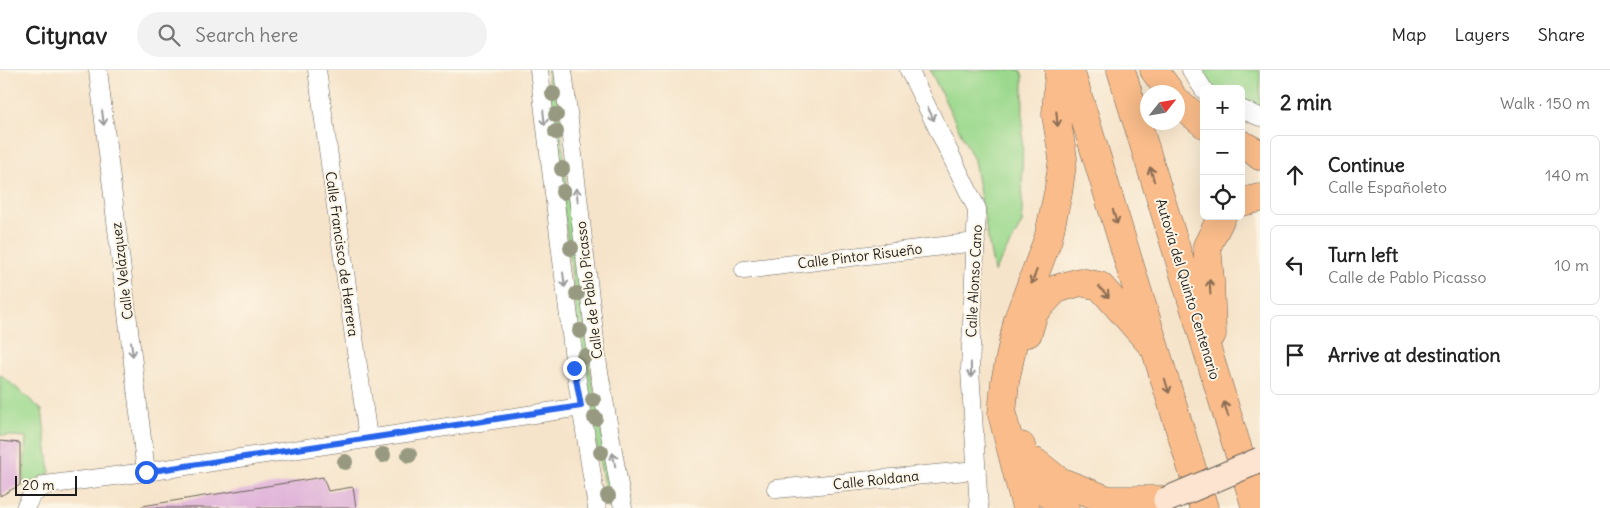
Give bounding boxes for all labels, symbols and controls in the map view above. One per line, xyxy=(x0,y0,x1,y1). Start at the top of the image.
search box xyxy=(137,12,487,57)
text: Citynav xyxy=(25,20,107,50)
icon: search xyxy=(155,21,183,49)
text: Search here xyxy=(195,23,298,47)
text: Map xyxy=(1391,23,1426,46)
text: Layers xyxy=(1454,23,1510,46)
text: Share xyxy=(1538,23,1585,46)
north arrow xyxy=(1140,85,1185,130)
map controls xyxy=(1200,85,1245,220)
button: + xyxy=(1200,85,1245,130)
text: 2 min xyxy=(1280,89,1332,116)
text: Walk · 150 m xyxy=(1500,93,1590,113)
one-way arrow xyxy=(926,106,936,121)
one-way arrow xyxy=(99,110,109,126)
one-way arrow xyxy=(540,110,549,126)
one-way arrow xyxy=(1052,110,1062,126)
button: − xyxy=(1200,130,1245,175)
text: Continue xyxy=(1328,153,1405,177)
icon: ahead xyxy=(1281,161,1309,189)
text: 140 m xyxy=(1545,165,1589,185)
one-way arrow xyxy=(1147,166,1157,182)
street label: Calle Francisco de Herrera xyxy=(321,170,363,338)
button: locate xyxy=(1200,175,1245,220)
text: Calle Españoleto xyxy=(1328,177,1447,197)
one-way arrow xyxy=(572,188,582,204)
street label: Autovía del Quinto Centenario xyxy=(1152,196,1224,382)
one-way arrow xyxy=(1111,209,1121,225)
street label: Calle de Pablo Picasso xyxy=(572,220,606,360)
street label: Calle Velázquez xyxy=(107,221,137,321)
street label: Calle Alonso Cano xyxy=(962,224,986,338)
street label: Calle Pintor Risueño xyxy=(797,239,923,273)
text: Turn left xyxy=(1328,243,1398,267)
icon: left xyxy=(1281,251,1309,279)
text: 10 m xyxy=(1554,255,1589,275)
text: Calle de Pablo Picasso xyxy=(1328,267,1486,287)
one-way arrow xyxy=(1029,268,1038,284)
one-way arrow xyxy=(559,271,569,287)
one-way arrow xyxy=(1206,279,1215,295)
one-way arrow xyxy=(1098,285,1110,298)
one-way arrow xyxy=(127,341,137,357)
icon: arrive xyxy=(1281,341,1309,369)
text: Arrive at destination xyxy=(1328,343,1501,367)
route end xyxy=(563,357,586,380)
one-way arrow xyxy=(966,362,976,378)
one-way arrow xyxy=(1162,378,1172,394)
one-way arrow xyxy=(1220,401,1230,417)
one-way arrow xyxy=(609,452,618,468)
route start xyxy=(135,461,158,484)
street label: Calle Roldana xyxy=(832,467,920,493)
scale bar xyxy=(15,473,78,496)
text: 20 m xyxy=(22,476,55,494)

